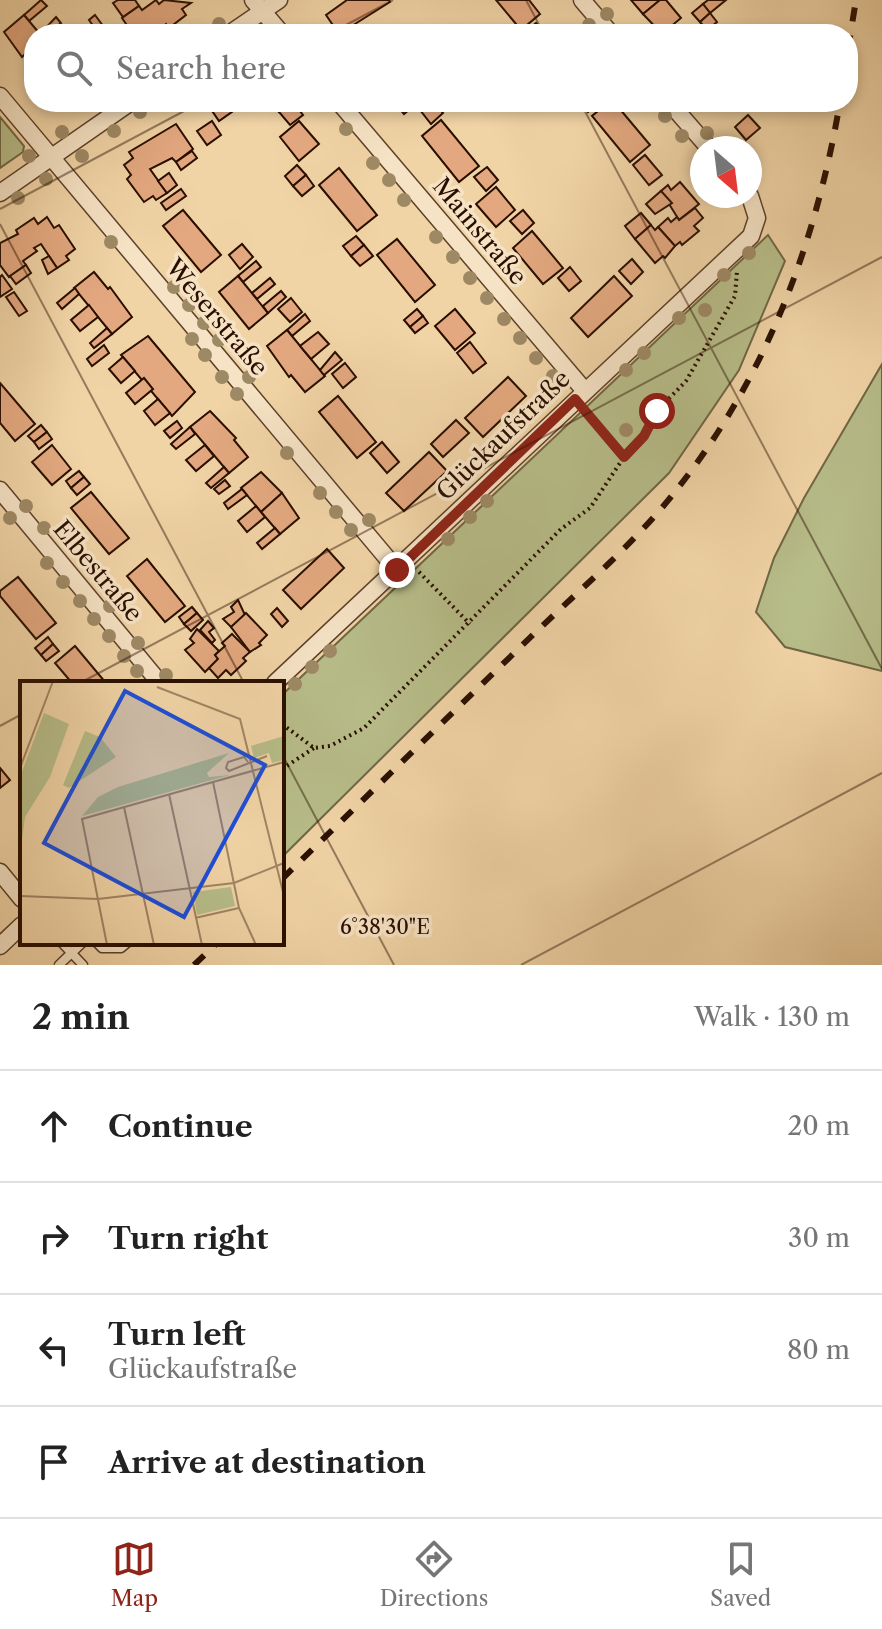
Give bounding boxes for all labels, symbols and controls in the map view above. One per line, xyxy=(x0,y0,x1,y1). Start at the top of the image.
search box xyxy=(24,24,858,112)
icon: search xyxy=(52,46,96,90)
text: Search here xyxy=(116,50,286,87)
north arrow xyxy=(690,136,762,208)
street label: Mainstraße xyxy=(427,172,533,290)
street label: Weserstraße xyxy=(159,252,274,381)
street label: Glückaufstraße xyxy=(430,364,576,506)
route start xyxy=(639,393,675,429)
street label: Elbestraße xyxy=(47,515,149,627)
route end xyxy=(379,552,415,588)
inset map xyxy=(20,681,284,945)
text: 6°38'30"E xyxy=(340,915,430,939)
text: 2 min xyxy=(32,996,130,1038)
text: Walk · 130 m xyxy=(694,1001,850,1033)
icon: ahead xyxy=(32,1104,76,1148)
text: Continue xyxy=(108,1108,253,1145)
text: 20 m xyxy=(787,1110,850,1142)
icon: right xyxy=(32,1216,76,1260)
text: Turn right xyxy=(108,1220,268,1257)
text: 30 m xyxy=(788,1222,850,1254)
text: Turn left xyxy=(108,1316,245,1353)
icon: left xyxy=(32,1328,76,1372)
text: 80 m xyxy=(787,1334,850,1366)
text: Glückaufstraße xyxy=(108,1353,297,1385)
icon: arrive xyxy=(32,1440,76,1484)
text: Arrive at destination xyxy=(108,1444,426,1481)
tab: Map xyxy=(111,1537,158,1612)
tab: Directions xyxy=(380,1537,488,1612)
tab: Saved xyxy=(710,1537,771,1612)

